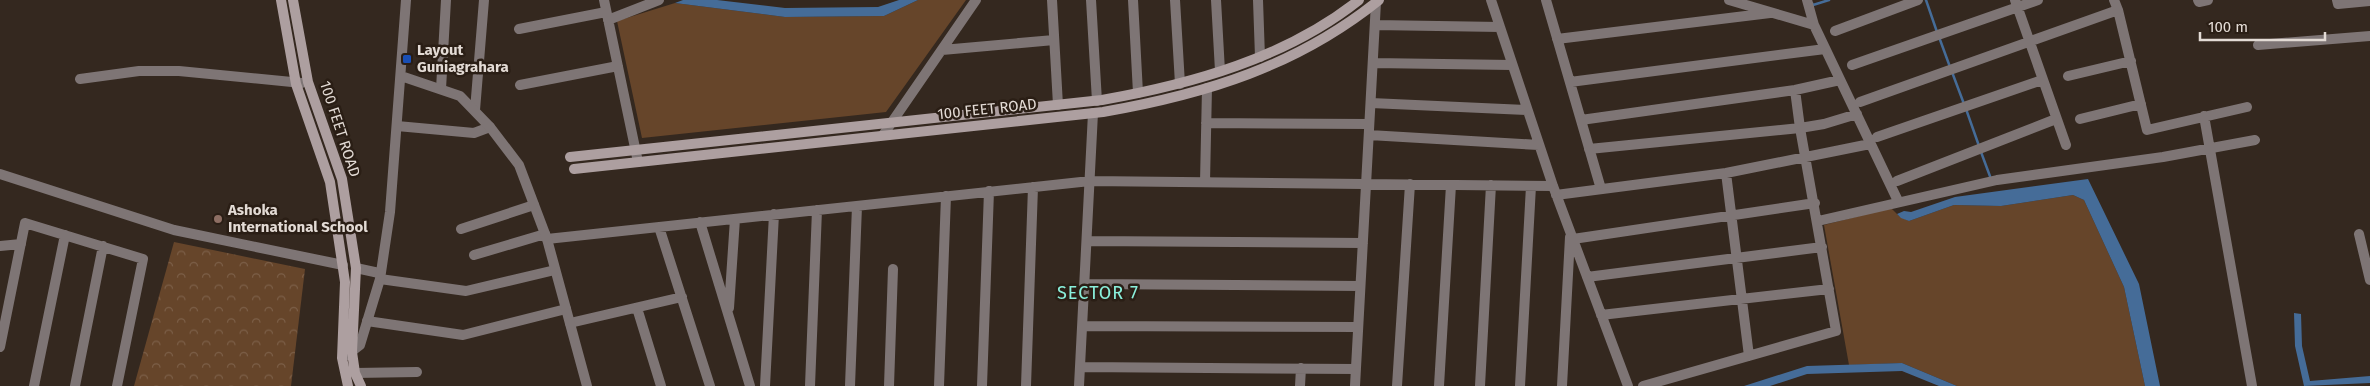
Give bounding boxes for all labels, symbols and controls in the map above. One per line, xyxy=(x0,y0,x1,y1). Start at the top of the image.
scale bar xyxy=(2200,10,2325,42)
text: 100 m xyxy=(2208,18,2248,36)
place label: Layout Guniagrahara xyxy=(417,41,509,76)
marker: Layout Guniagrahara xyxy=(401,53,413,65)
street label: 100 FEET ROAD xyxy=(316,79,364,179)
street label: 100 FEET ROAD xyxy=(936,95,1038,123)
place label: Ashoka International School xyxy=(227,201,368,236)
marker: Ashoka International School xyxy=(212,213,224,225)
district label: SECTOR 7 xyxy=(1057,282,1139,304)

